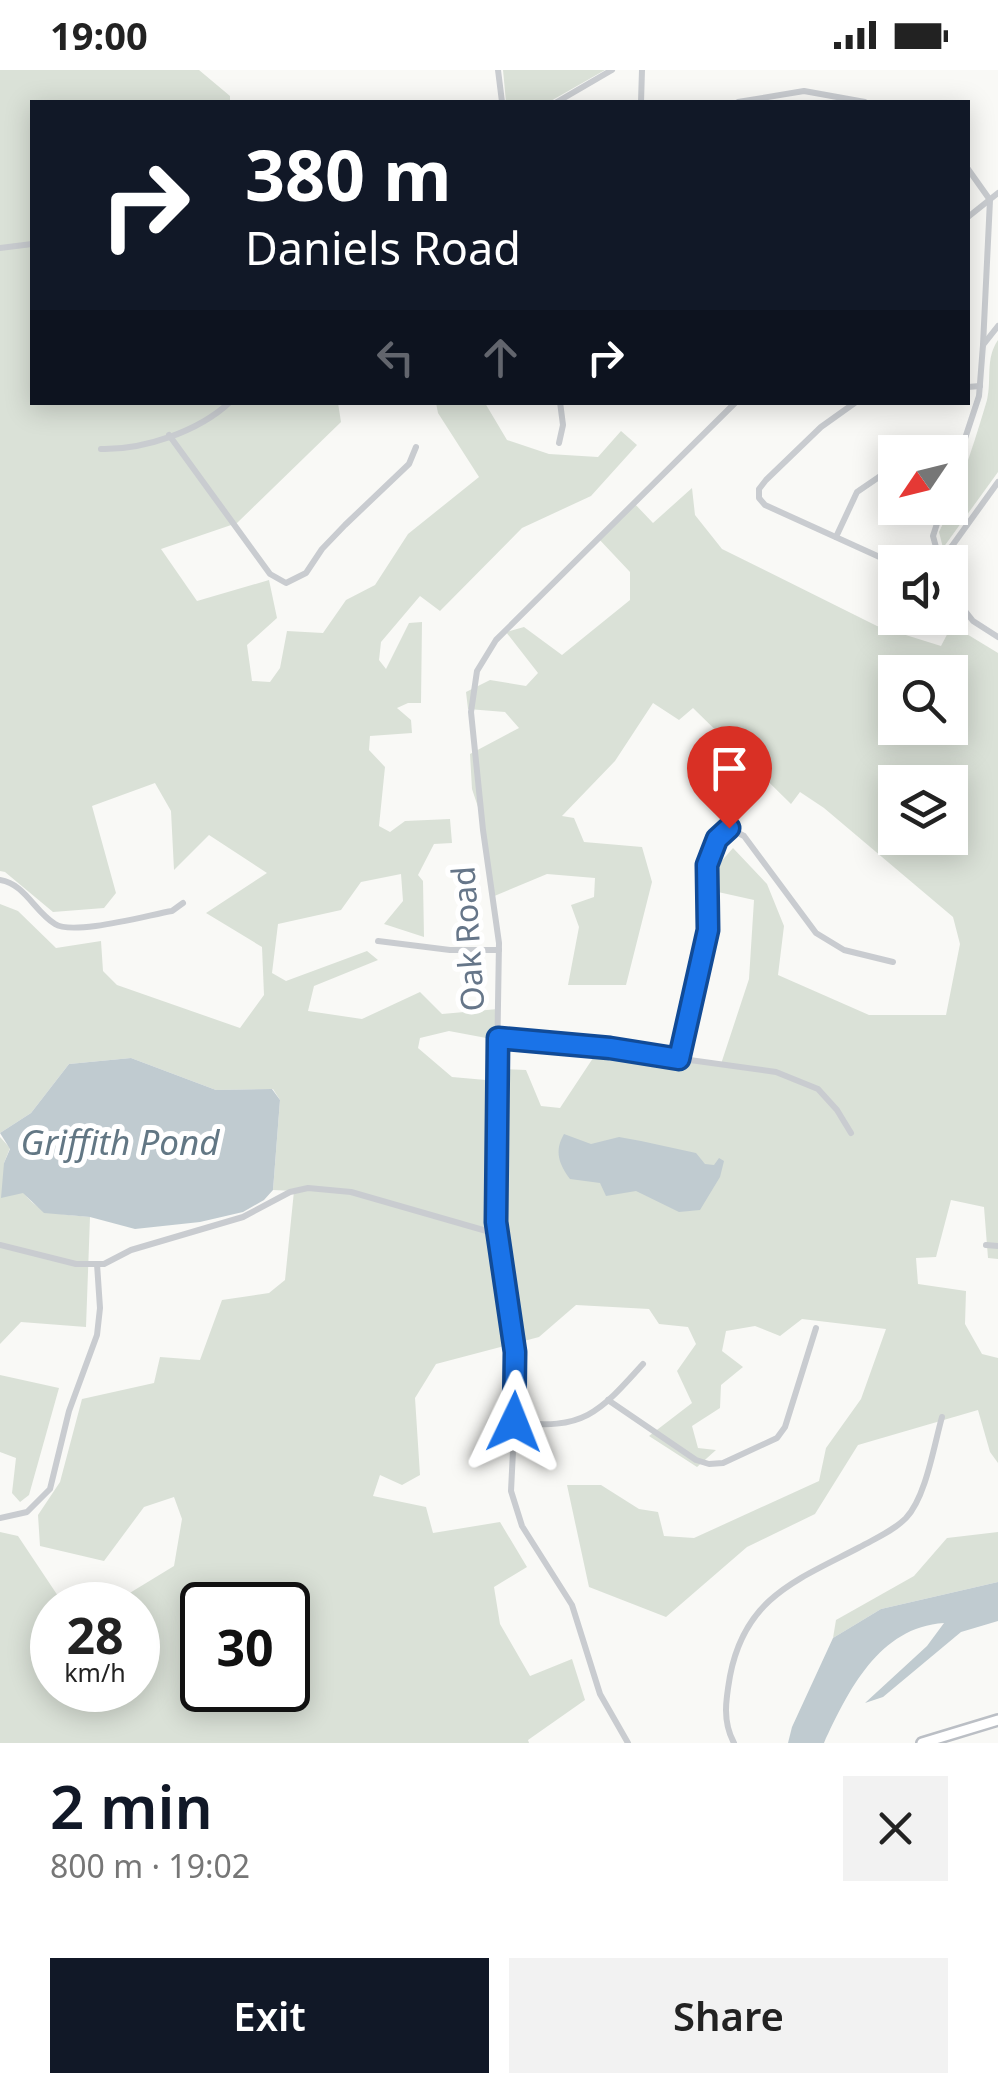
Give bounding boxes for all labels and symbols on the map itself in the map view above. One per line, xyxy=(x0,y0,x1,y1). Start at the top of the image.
north arrow xyxy=(878,435,968,525)
pin xyxy=(687,726,772,829)
street label: Oak Road xyxy=(440,865,494,1013)
water label: Griffith Pond xyxy=(20,1118,220,1165)
position arrow xyxy=(462,1370,566,1474)
speed limit sign: 30 xyxy=(180,1582,310,1712)

